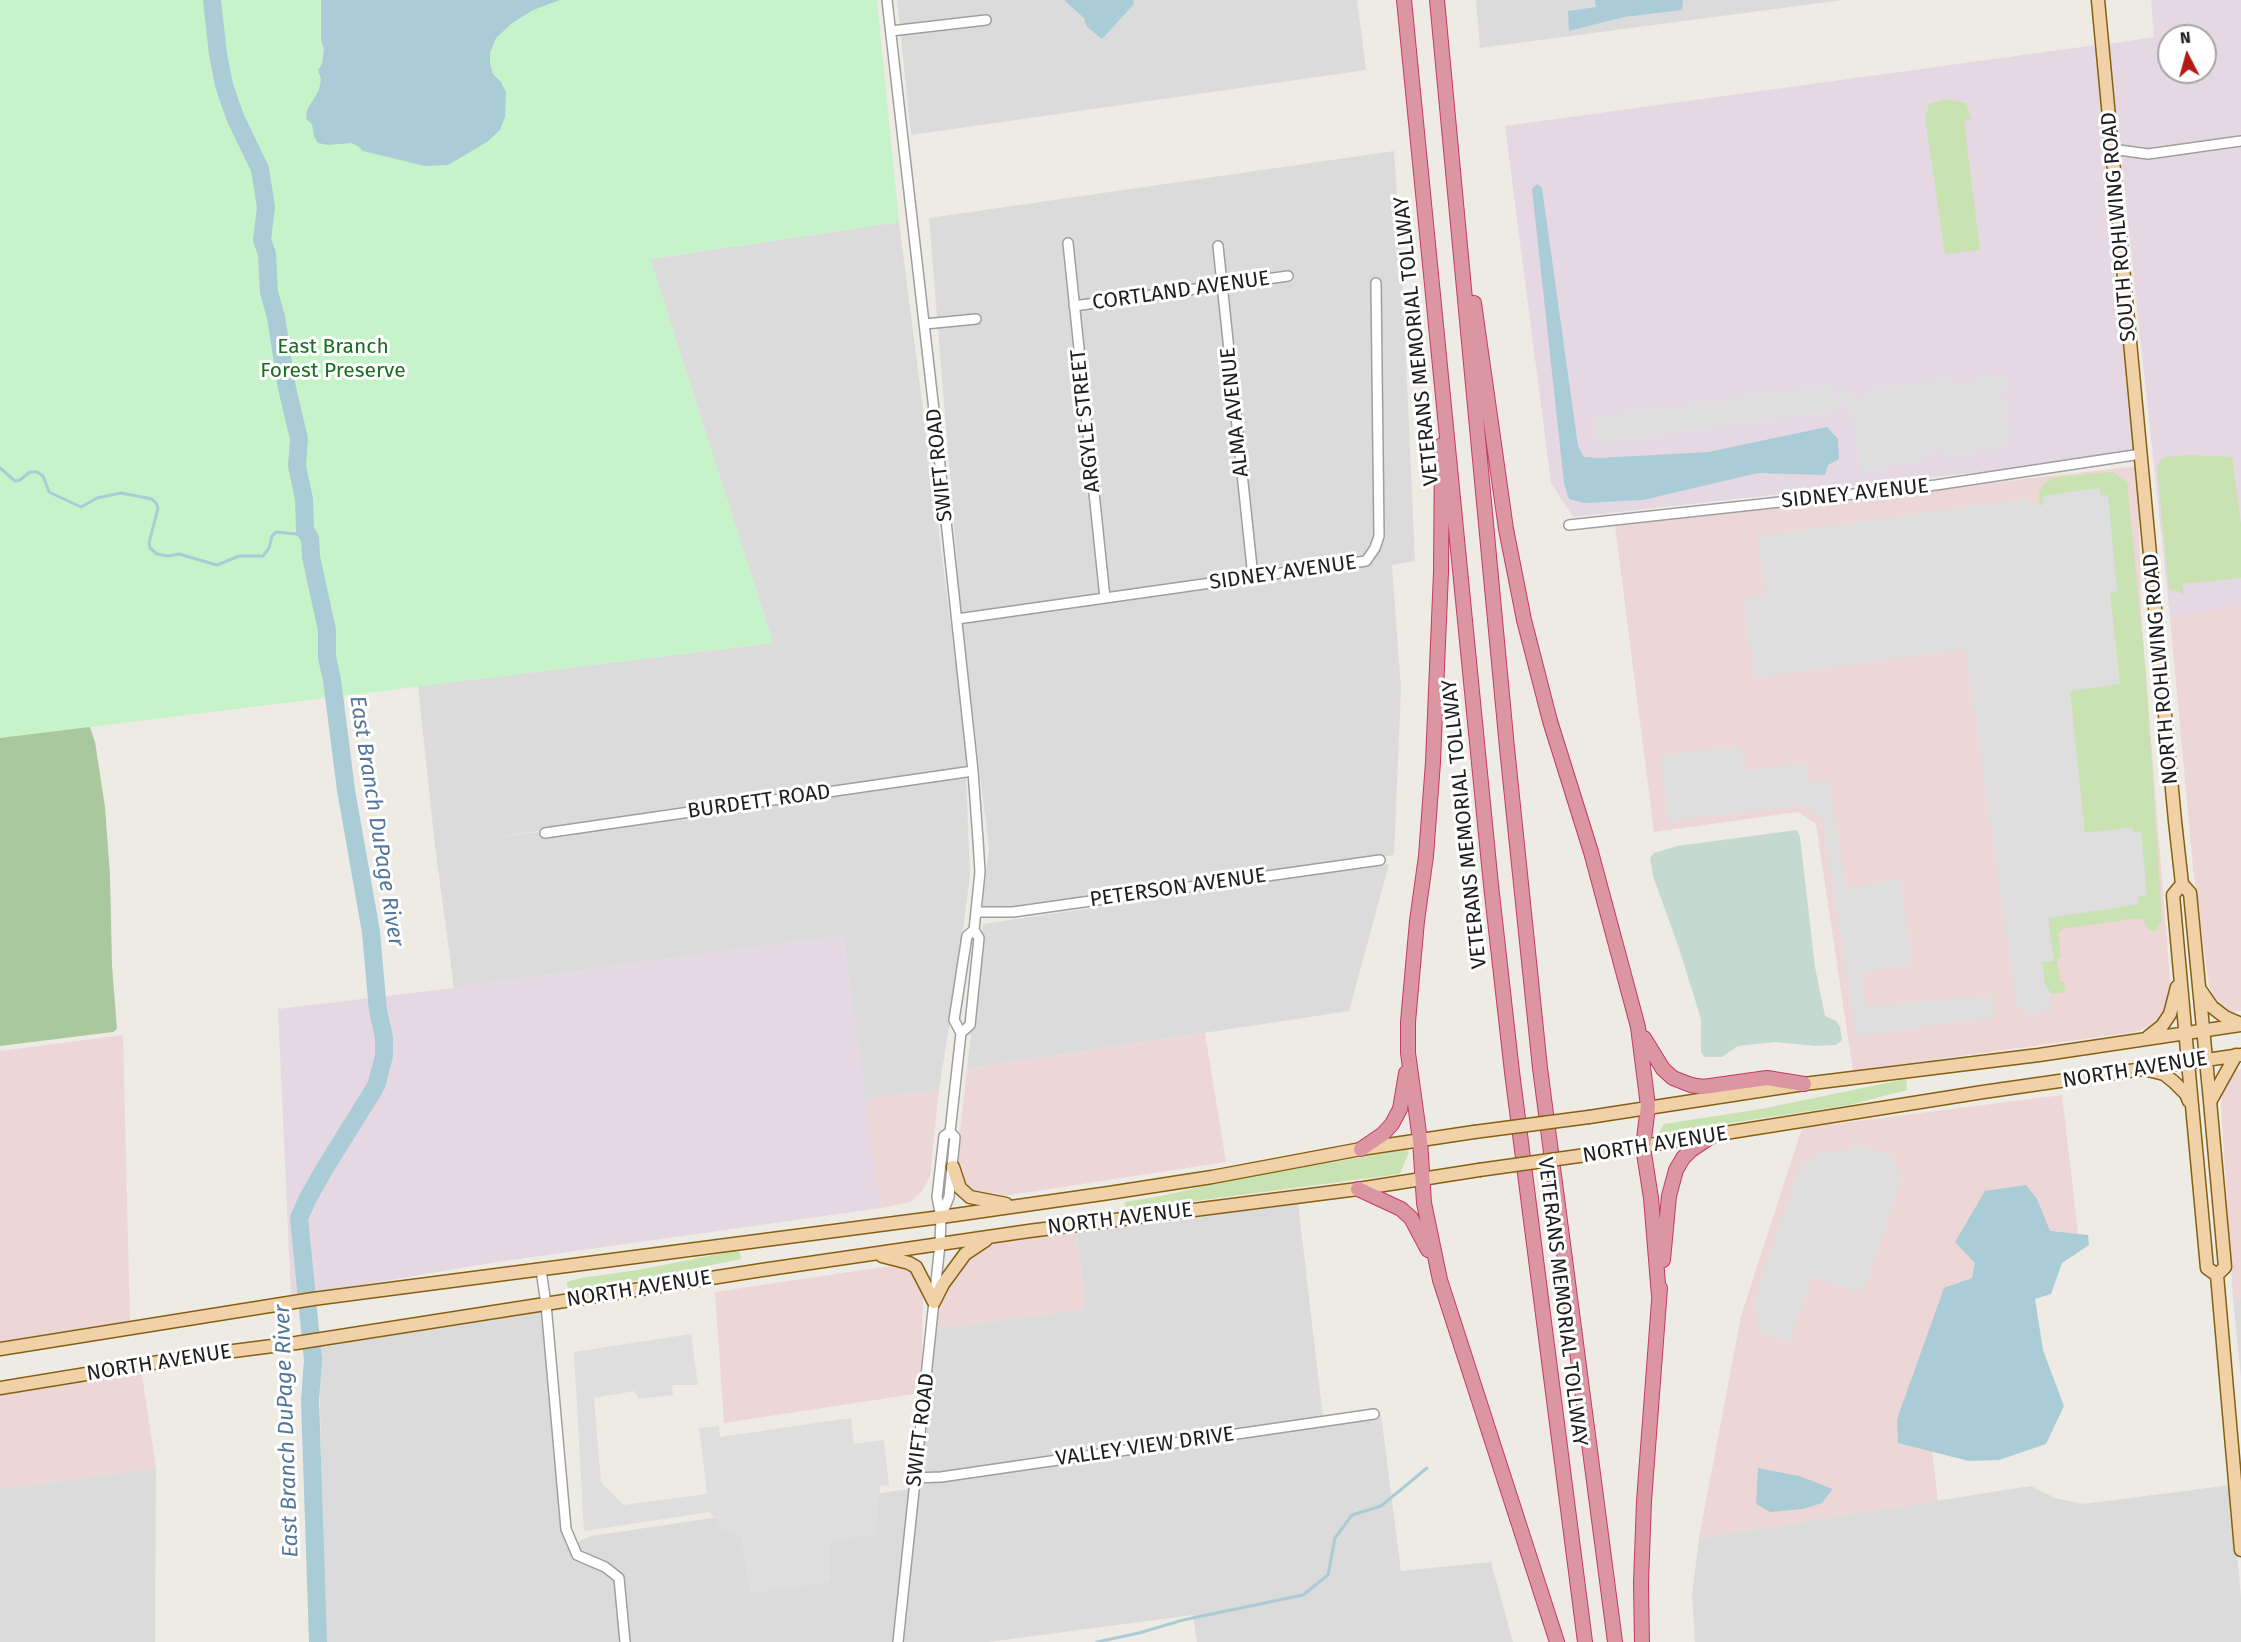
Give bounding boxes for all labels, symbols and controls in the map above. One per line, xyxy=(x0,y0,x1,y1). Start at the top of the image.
north arrow xyxy=(2157,24,2217,84)
text: N xyxy=(2179,28,2192,48)
street label: SOUTH ROHLWING ROAD xyxy=(2096,111,2142,343)
street label: VETERANS MEMORIAL TOLLWAY xyxy=(1389,195,1445,487)
street label: CORTLAND AVENUE xyxy=(1091,266,1271,316)
park label: East Branch Forest Preserve xyxy=(260,334,406,384)
street label: ALMA AVENUE xyxy=(1216,346,1254,478)
street label: ARGYLE STREET xyxy=(1066,348,1106,494)
street label: SWIFT ROAD xyxy=(922,407,958,523)
street label: SIDNEY AVENUE xyxy=(1780,474,1930,514)
street label: SIDNEY AVENUE xyxy=(1208,550,1358,596)
street label: NORTH ROHLWING ROAD xyxy=(2138,552,2184,786)
street label: VETERANS MEMORIAL TOLLWAY xyxy=(1437,678,1493,970)
water label: East Branch DuPage River xyxy=(343,694,409,948)
street label: BURDETT ROAD xyxy=(686,780,832,824)
street label: PETERSON AVENUE xyxy=(1088,863,1268,913)
street label: NORTH AVENUE xyxy=(2061,1046,2209,1094)
street label: NORTH AVENUE xyxy=(1581,1121,1729,1169)
street label: VETERANS MEMORIAL TOLLWAY xyxy=(1532,1156,1592,1448)
street label: NORTH AVENUE xyxy=(1046,1198,1194,1240)
street label: NORTH AVENUE xyxy=(565,1265,713,1313)
water label: East Branch DuPage River xyxy=(269,1304,305,1558)
street label: NORTH AVENUE xyxy=(85,1339,233,1387)
street label: SWIFT ROAD xyxy=(902,1372,940,1488)
street label: VALLEY VIEW DRIVE xyxy=(1054,1422,1236,1472)

